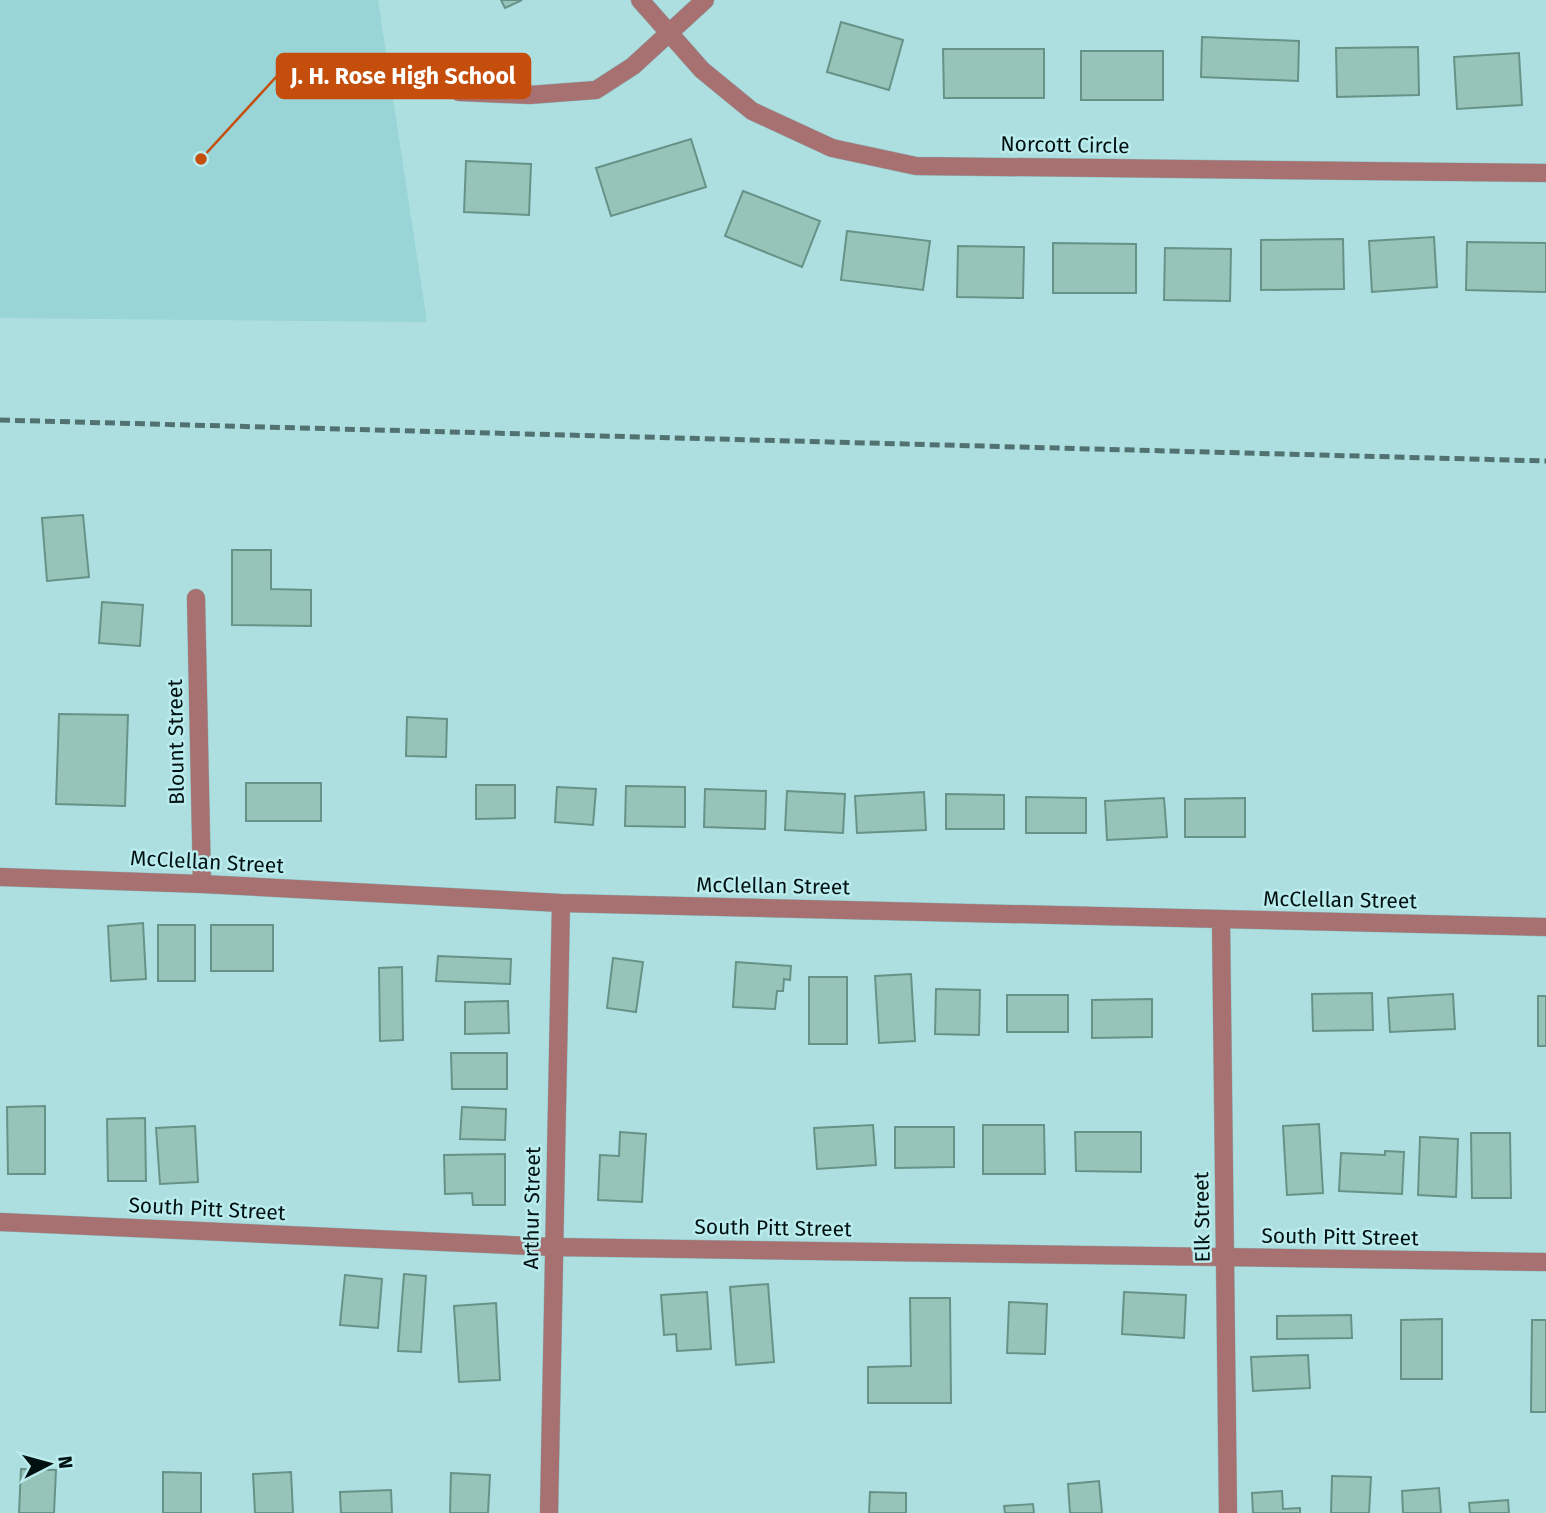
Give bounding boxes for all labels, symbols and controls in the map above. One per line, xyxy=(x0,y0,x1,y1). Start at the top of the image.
callout: J. H. Rose High School xyxy=(277,54,530,98)
text: J. H. Rose High School xyxy=(289,62,516,90)
street label: Norcott Circle xyxy=(1000,131,1130,159)
street label: Blount Street xyxy=(162,679,190,805)
street label: McClellan Street xyxy=(129,845,285,879)
street label: McClellan Street xyxy=(696,872,851,900)
street label: McClellan Street xyxy=(1263,886,1418,914)
street label: Arthur Street xyxy=(518,1146,546,1270)
street label: Elk Street xyxy=(1188,1171,1216,1262)
street label: South Pitt Street xyxy=(128,1192,287,1226)
street label: South Pitt Street xyxy=(694,1214,852,1242)
street label: South Pitt Street xyxy=(1261,1223,1419,1251)
north arrow xyxy=(14,1429,84,1499)
text: N xyxy=(53,1455,78,1470)

